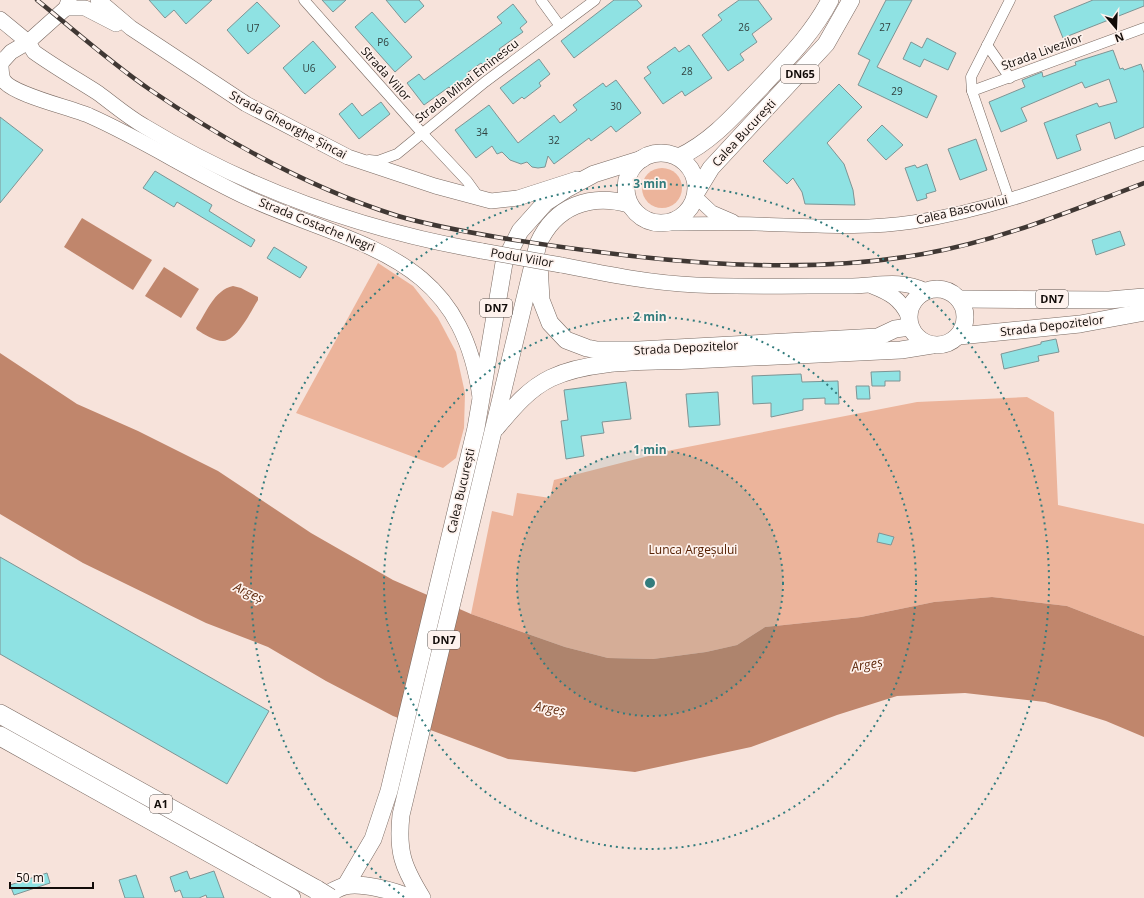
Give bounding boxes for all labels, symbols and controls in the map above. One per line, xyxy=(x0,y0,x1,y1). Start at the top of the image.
north arrow xyxy=(1096,8,1136,48)
house number: 26 xyxy=(738,20,750,34)
house number: 27 xyxy=(879,20,891,34)
house number: U7 xyxy=(246,21,260,35)
street label: Strada Livezilor xyxy=(999,29,1085,74)
text: N xyxy=(1113,29,1126,46)
house number: P6 xyxy=(377,35,389,49)
street label: Strada Mihai Eminescu xyxy=(411,35,522,126)
street label: Strada Viilor xyxy=(357,43,415,105)
house number: U6 xyxy=(302,61,316,75)
house number: 28 xyxy=(681,64,693,78)
road number: DN65 xyxy=(781,65,819,83)
house number: 29 xyxy=(891,84,903,98)
street label: Strada Gheorghe Șincai xyxy=(227,86,350,163)
street label: Calea București xyxy=(708,95,779,170)
house number: 30 xyxy=(610,99,622,113)
house number: 34 xyxy=(476,125,488,139)
house number: 32 xyxy=(548,133,560,147)
text: 3 min xyxy=(633,175,667,192)
street label: Calea Bascovului xyxy=(914,191,1009,228)
street label: Strada Costache Negri xyxy=(256,193,378,256)
street label: Podul Viilor xyxy=(489,244,555,271)
road number: DN7 xyxy=(1036,290,1068,308)
road number: DN7 xyxy=(480,299,512,317)
text: 2 min xyxy=(633,308,667,325)
street label: Strada Depozitelor xyxy=(999,311,1105,340)
street label: Strada Depozitelor xyxy=(633,336,739,359)
text: 1 min xyxy=(633,441,667,458)
street label: Calea București xyxy=(442,447,479,535)
park label: Lunca Argeșului xyxy=(649,541,737,558)
centre of rings xyxy=(643,576,657,590)
water label: Argeș xyxy=(230,577,267,607)
road number: DN7 xyxy=(428,631,460,649)
water label: Argeș xyxy=(849,653,884,675)
water label: Argeș xyxy=(532,696,567,720)
road number: A1 xyxy=(150,795,172,813)
scale bar xyxy=(10,864,93,890)
text: 50 m xyxy=(16,869,44,886)

